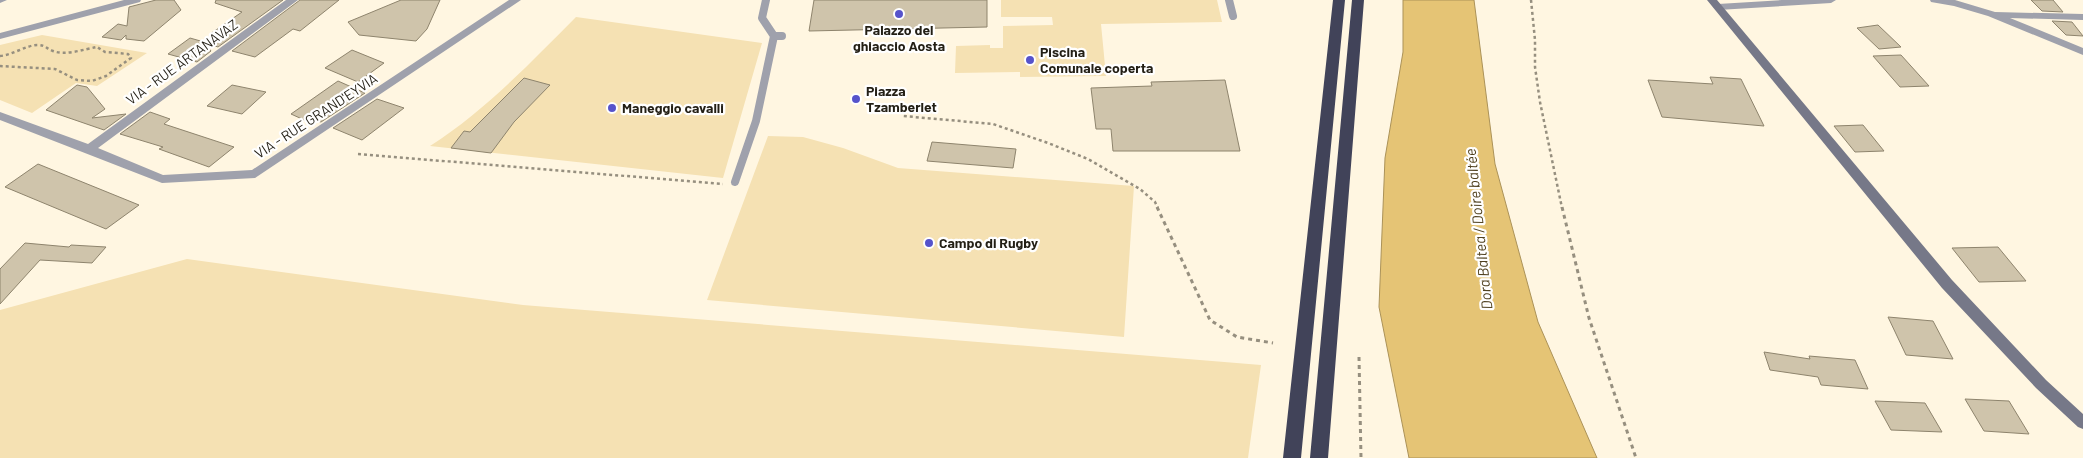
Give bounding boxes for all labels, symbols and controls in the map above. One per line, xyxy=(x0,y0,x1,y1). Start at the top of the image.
marker: Palazzo del ghiaccio Aosta xyxy=(893,8,905,20)
street label: VIA - RUE ARTANAVAZ xyxy=(123,15,241,108)
place label: Palazzo del ghiaccio Aosta xyxy=(853,21,945,54)
place label: Piscina Comunale coperta xyxy=(1040,43,1153,76)
marker: Piscina Comunale coperta xyxy=(1024,54,1036,66)
street label: VIA - RUE GRAND'EYVIA xyxy=(251,69,381,162)
place label: Piazza Tzamberlet xyxy=(866,82,937,115)
marker: Piazza Tzamberlet xyxy=(850,93,862,105)
place label: Maneggio cavalli xyxy=(622,99,724,116)
marker: Maneggio cavalli xyxy=(606,102,618,114)
water label: Dora Baltea / Doire baltée xyxy=(1461,147,1495,310)
place label: Campo di Rugby xyxy=(939,234,1038,251)
marker: Campo di Rugby xyxy=(923,237,935,249)

